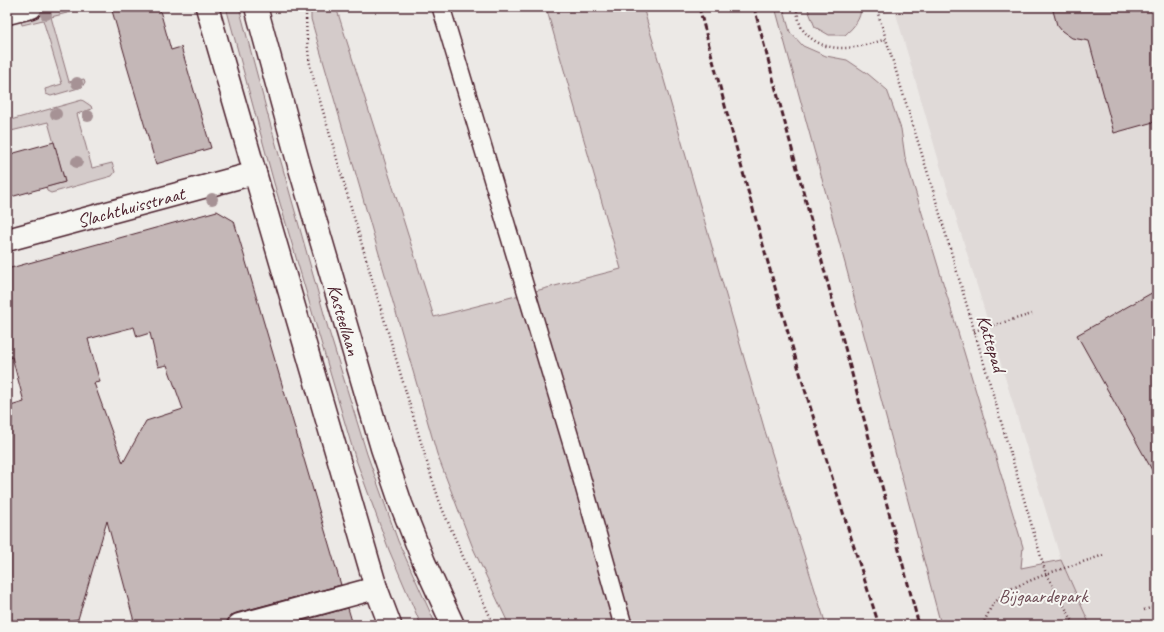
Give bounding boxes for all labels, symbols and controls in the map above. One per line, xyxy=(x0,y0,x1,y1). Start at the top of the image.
street label: Slachthuisstraat xyxy=(74,181,189,234)
street label: Kasteellaan xyxy=(322,282,365,359)
street label: Kattepad xyxy=(971,312,1012,378)
park label: Bijgaardepark xyxy=(999,584,1089,608)

